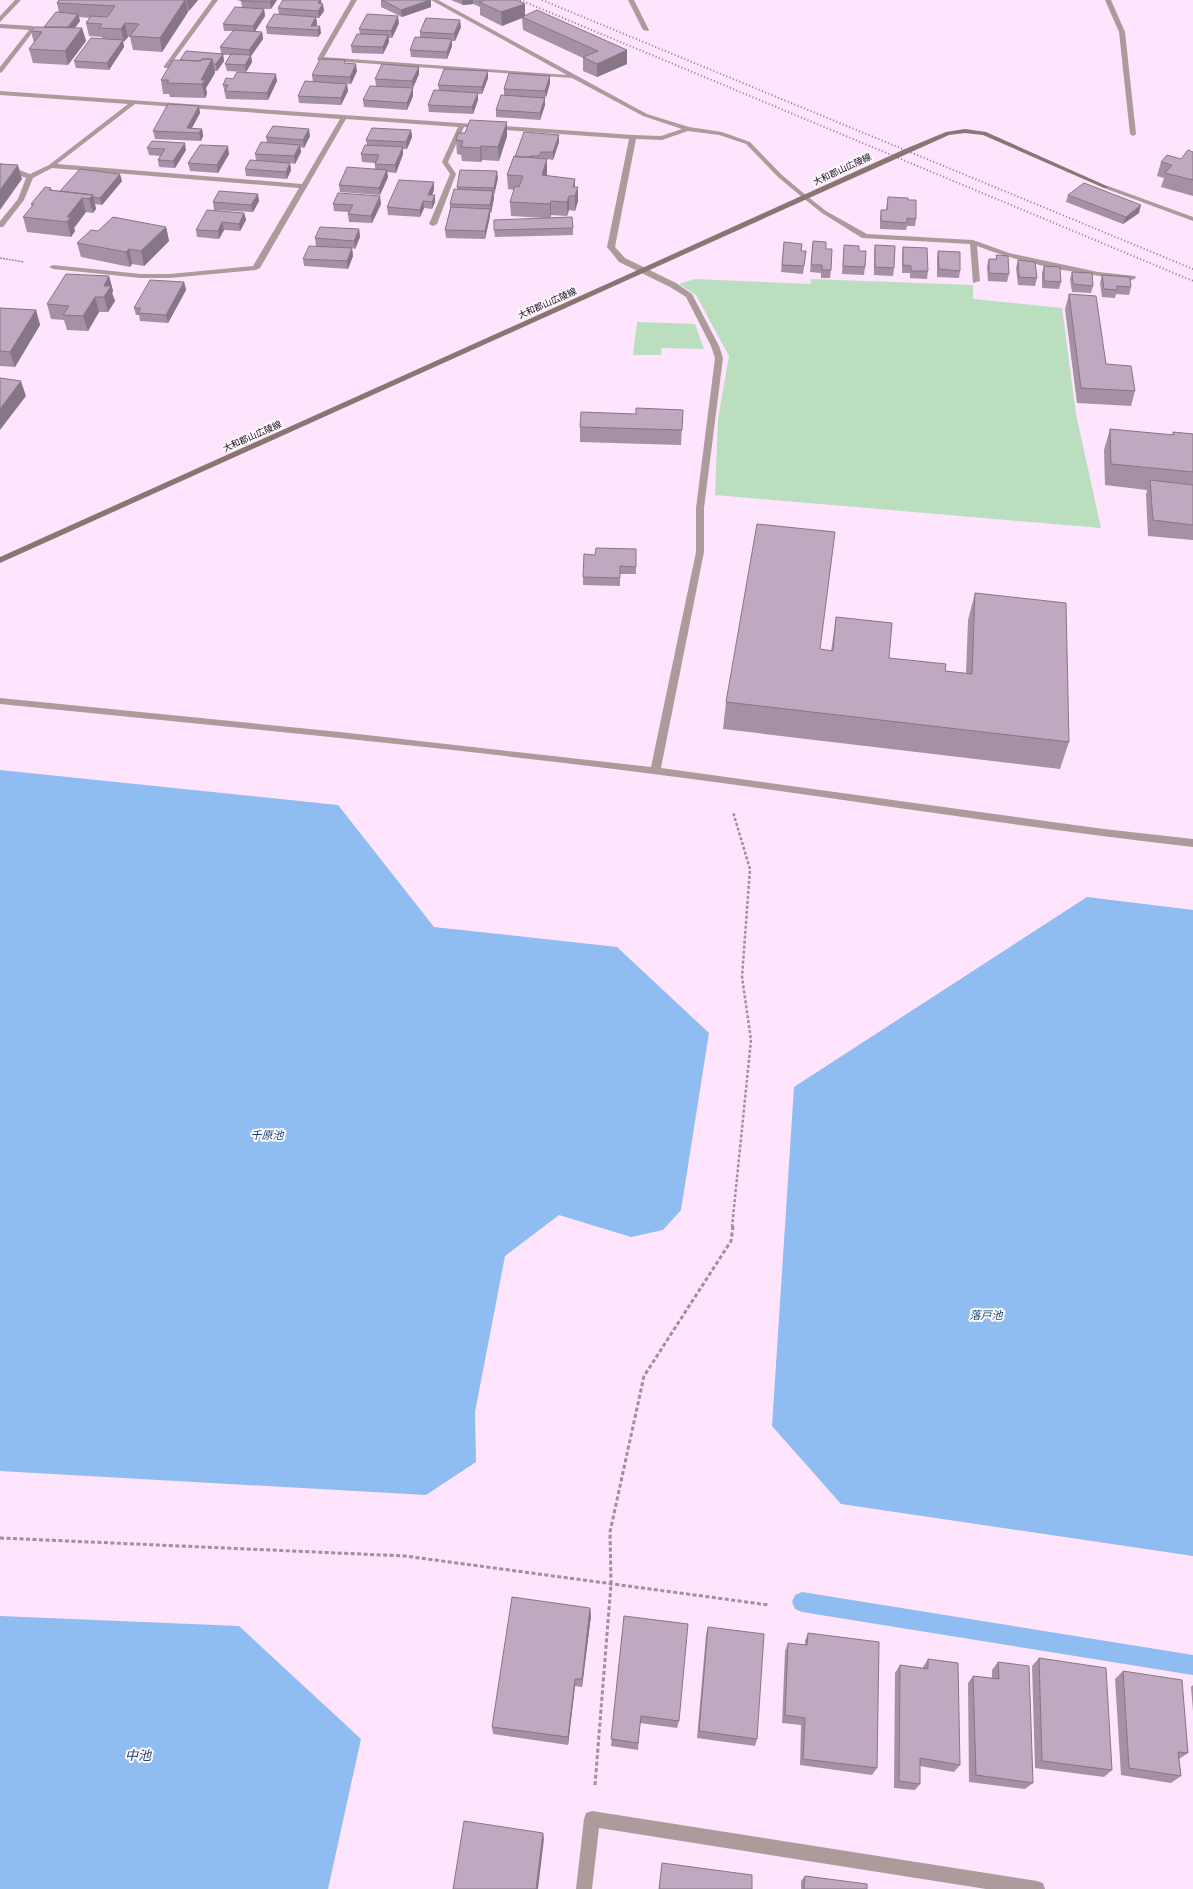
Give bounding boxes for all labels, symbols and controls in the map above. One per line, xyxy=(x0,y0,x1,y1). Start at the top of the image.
street label: 大和郡山広陵線 xyxy=(811,150,874,187)
street label: 大和郡山広陵線 xyxy=(516,285,579,321)
street label: 大和郡山広陵線 xyxy=(221,418,284,454)
water label: 千原池 xyxy=(251,1128,284,1142)
water label: 落戸池 xyxy=(970,1308,1003,1322)
water label: 中池 xyxy=(125,1747,153,1764)

